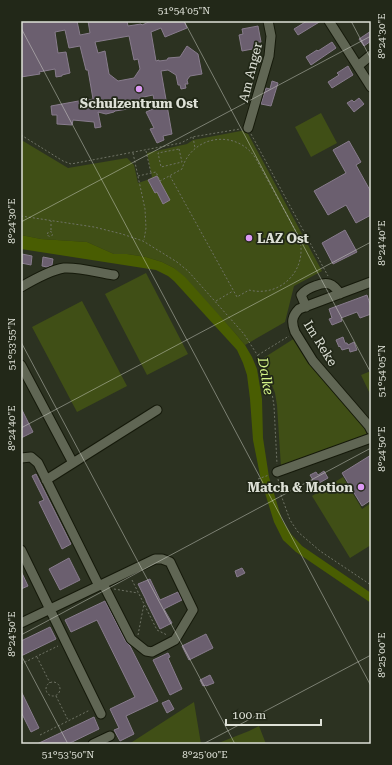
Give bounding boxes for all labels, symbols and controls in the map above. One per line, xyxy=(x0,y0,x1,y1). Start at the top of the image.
text: 51°54'05"N xyxy=(158,5,210,16)
text: 8°24'30"E xyxy=(376,13,387,59)
street label: Am Anger xyxy=(236,40,265,104)
marker: Schulzentrum Ost xyxy=(134,84,144,94)
place label: Schulzentrum Ost xyxy=(80,96,199,111)
text: 8°24'30"E xyxy=(6,198,17,244)
text: 8°24'40"E xyxy=(376,220,387,266)
place label: LAZ Ost xyxy=(257,231,310,246)
marker: LAZ Ost xyxy=(244,233,254,243)
text: 51°53'55"N xyxy=(6,318,17,370)
street label: Im Reke xyxy=(301,318,340,369)
text: 51°54'05"N xyxy=(376,345,387,397)
water label: Dalke xyxy=(255,355,277,396)
text: 8°24'40"E xyxy=(6,405,17,451)
text: 8°24'50"E xyxy=(376,426,387,472)
place label: Match & Motion xyxy=(247,480,353,495)
marker: Match & Motion xyxy=(356,482,366,492)
text: 8°24'50"E xyxy=(6,611,17,657)
text: 8°25'00"E xyxy=(376,632,387,678)
scale bar xyxy=(226,701,321,727)
text: 100 m xyxy=(232,708,266,722)
text: 51°53'50"N xyxy=(42,749,94,760)
text: 8°25'00"E xyxy=(182,749,228,760)

